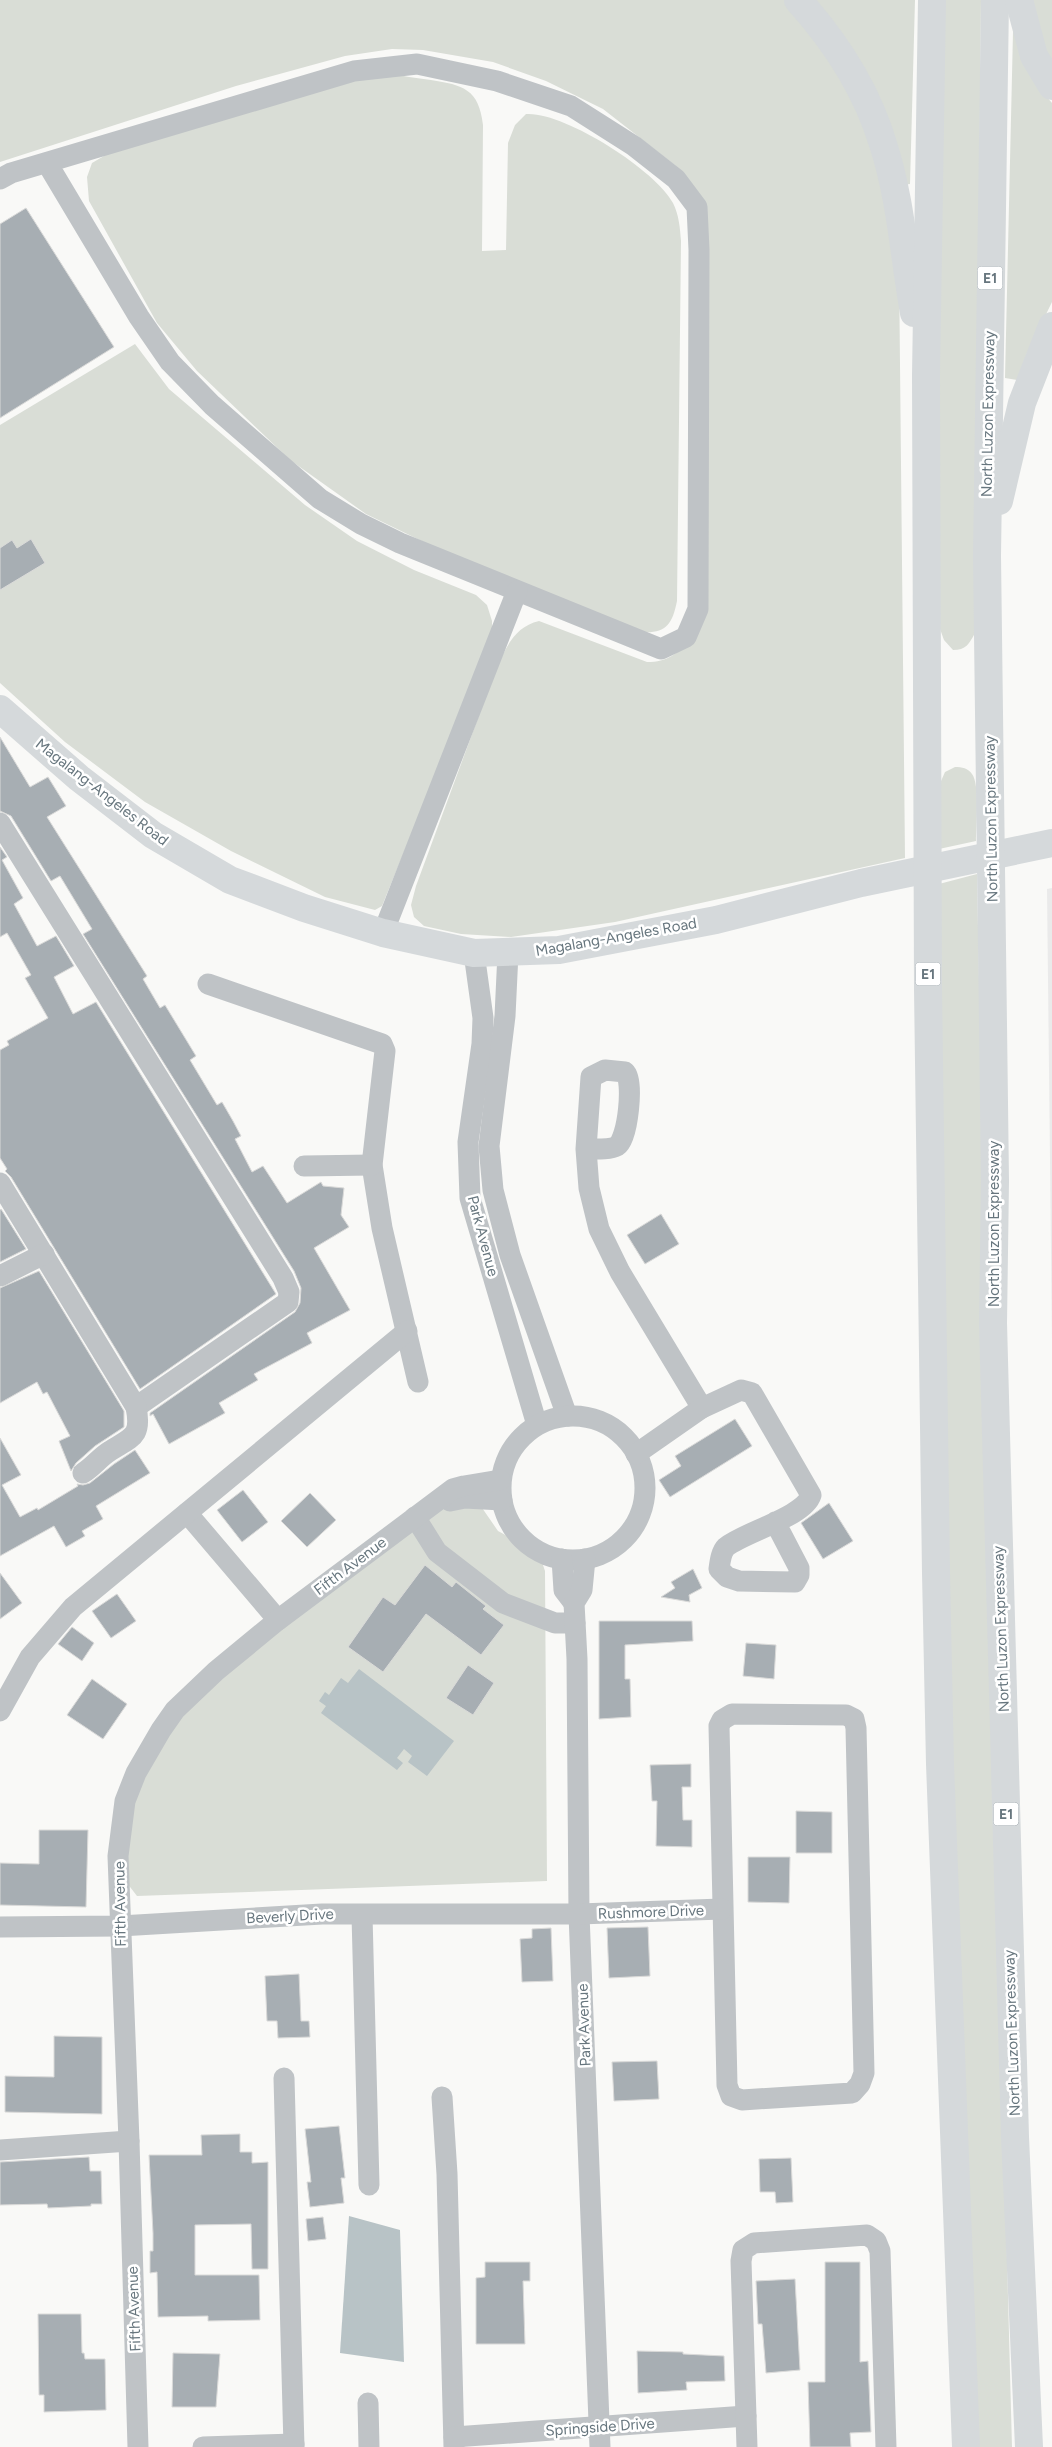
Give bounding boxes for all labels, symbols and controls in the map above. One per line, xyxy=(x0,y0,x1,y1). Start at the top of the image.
road number: E1 xyxy=(978,266,1002,290)
street label: North Luzon Expressway xyxy=(978,330,998,497)
street label: Magalang-Angeles Road xyxy=(32,735,172,849)
street label: North Luzon Expressway xyxy=(981,735,1001,902)
street label: Magalang-Angeles Road xyxy=(534,914,698,960)
road number: E1 xyxy=(916,962,940,986)
street label: North Luzon Expressway xyxy=(985,1141,1003,1307)
street label: Park Avenue xyxy=(464,1194,502,1278)
street label: Fifth Avenue xyxy=(310,1533,390,1599)
street label: North Luzon Expressway xyxy=(989,1545,1013,1713)
road number: E1 xyxy=(994,1802,1018,1826)
street label: Fifth Avenue xyxy=(110,1861,130,1947)
street label: Rushmore Drive xyxy=(598,1901,704,1923)
street label: Beverly Drive xyxy=(246,1905,334,1927)
street label: North Luzon Expressway xyxy=(1000,1949,1024,2117)
street label: Park Avenue xyxy=(574,1983,594,2067)
street label: Fifth Avenue xyxy=(124,2266,144,2352)
street label: Springside Drive xyxy=(545,2414,655,2440)

